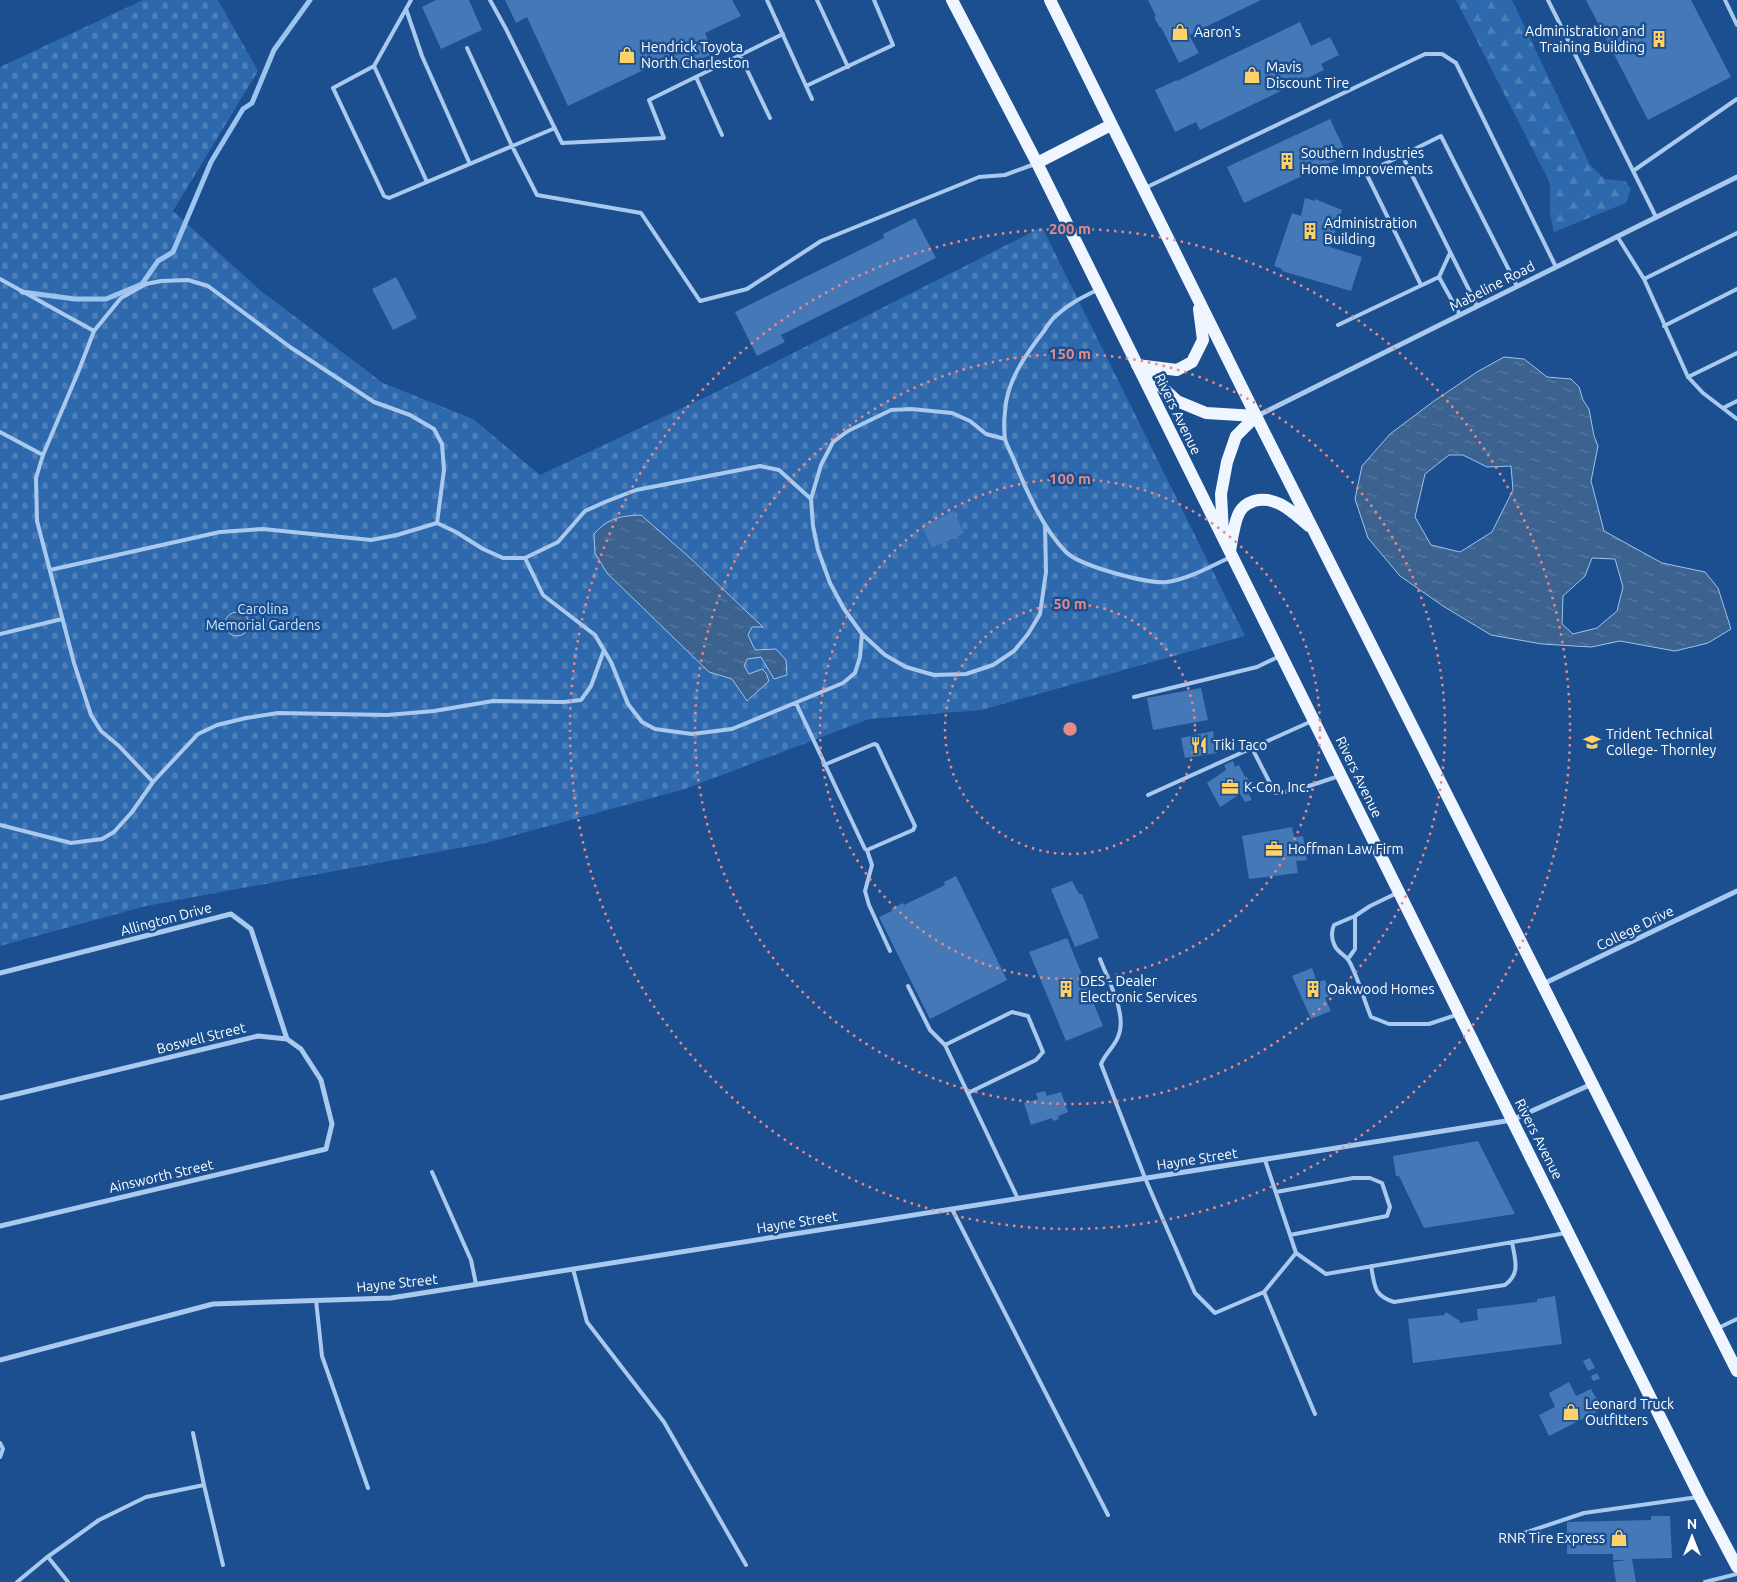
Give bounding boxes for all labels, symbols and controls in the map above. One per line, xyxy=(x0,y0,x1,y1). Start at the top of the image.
shop icon: Aaron's xyxy=(1170,22,1190,42)
place label: Administration and Training Building xyxy=(1525,23,1645,55)
place label: Aaron's xyxy=(1194,24,1241,40)
building icon: Administration and Training Building xyxy=(1649,29,1669,49)
place label: Hendrick Toyota North Charleston xyxy=(641,39,749,71)
shop icon: Hendrick Toyota North Charleston xyxy=(617,45,637,65)
place label: Mavis Discount Tire xyxy=(1266,59,1349,91)
shop icon: Mavis Discount Tire xyxy=(1242,65,1262,85)
place label: Southern Industries Home Improvements xyxy=(1301,145,1433,177)
building icon: Southern Industries Home Improvements xyxy=(1277,151,1297,171)
place label: Administration Building xyxy=(1324,215,1417,247)
text: 200 m xyxy=(1049,220,1091,237)
building icon: Administration Building xyxy=(1300,221,1320,241)
street label: Mabeline Road xyxy=(1447,258,1537,314)
text: 150 m xyxy=(1049,345,1091,362)
street label: Rivers Avenue xyxy=(1151,371,1205,457)
text: 100 m xyxy=(1049,470,1091,487)
text: 50 m xyxy=(1053,595,1087,612)
park label: Carolina Memorial Gardens xyxy=(206,601,320,633)
centre of rings xyxy=(1061,720,1079,738)
place label: Trident Technical College- Thornley xyxy=(1606,726,1717,758)
school or university icon: Trident Technical College- Thornley xyxy=(1582,732,1602,752)
street label: Rivers Avenue xyxy=(1332,734,1386,820)
restaurant icon: Tiki Taco xyxy=(1189,735,1209,755)
place label: Tiki Taco xyxy=(1213,737,1267,753)
office icon: K-Con, Inc. xyxy=(1220,777,1240,797)
place label: K-Con, Inc. xyxy=(1244,779,1309,795)
office icon: Hoffman Law Firm xyxy=(1264,839,1284,859)
place label: Hoffman Law Firm xyxy=(1288,841,1404,857)
street label: Allington Drive xyxy=(119,899,213,939)
street label: College Drive xyxy=(1594,902,1676,954)
place label: DES - Dealer Electronic Services xyxy=(1080,973,1197,1005)
building icon: DES - Dealer Electronic Services xyxy=(1056,979,1076,999)
building icon: Oakwood Homes xyxy=(1303,979,1323,999)
place label: Oakwood Homes xyxy=(1327,981,1435,997)
street label: Boswell Street xyxy=(155,1019,248,1057)
street label: Rivers Avenue xyxy=(1512,1096,1566,1182)
street label: Hayne Street xyxy=(1155,1145,1239,1173)
street label: Ainsworth Street xyxy=(107,1156,215,1196)
street label: Hayne Street xyxy=(755,1208,839,1236)
street label: Hayne Street xyxy=(356,1271,439,1295)
place label: Leonard Truck Outfitters xyxy=(1585,1396,1674,1428)
shop icon: Leonard Truck Outfitters xyxy=(1561,1402,1581,1422)
north arrow xyxy=(1667,1512,1717,1562)
text: N xyxy=(1687,1516,1697,1532)
shop icon: RNR Tire Express xyxy=(1609,1528,1629,1548)
place label: RNR Tire Express xyxy=(1498,1530,1605,1546)

